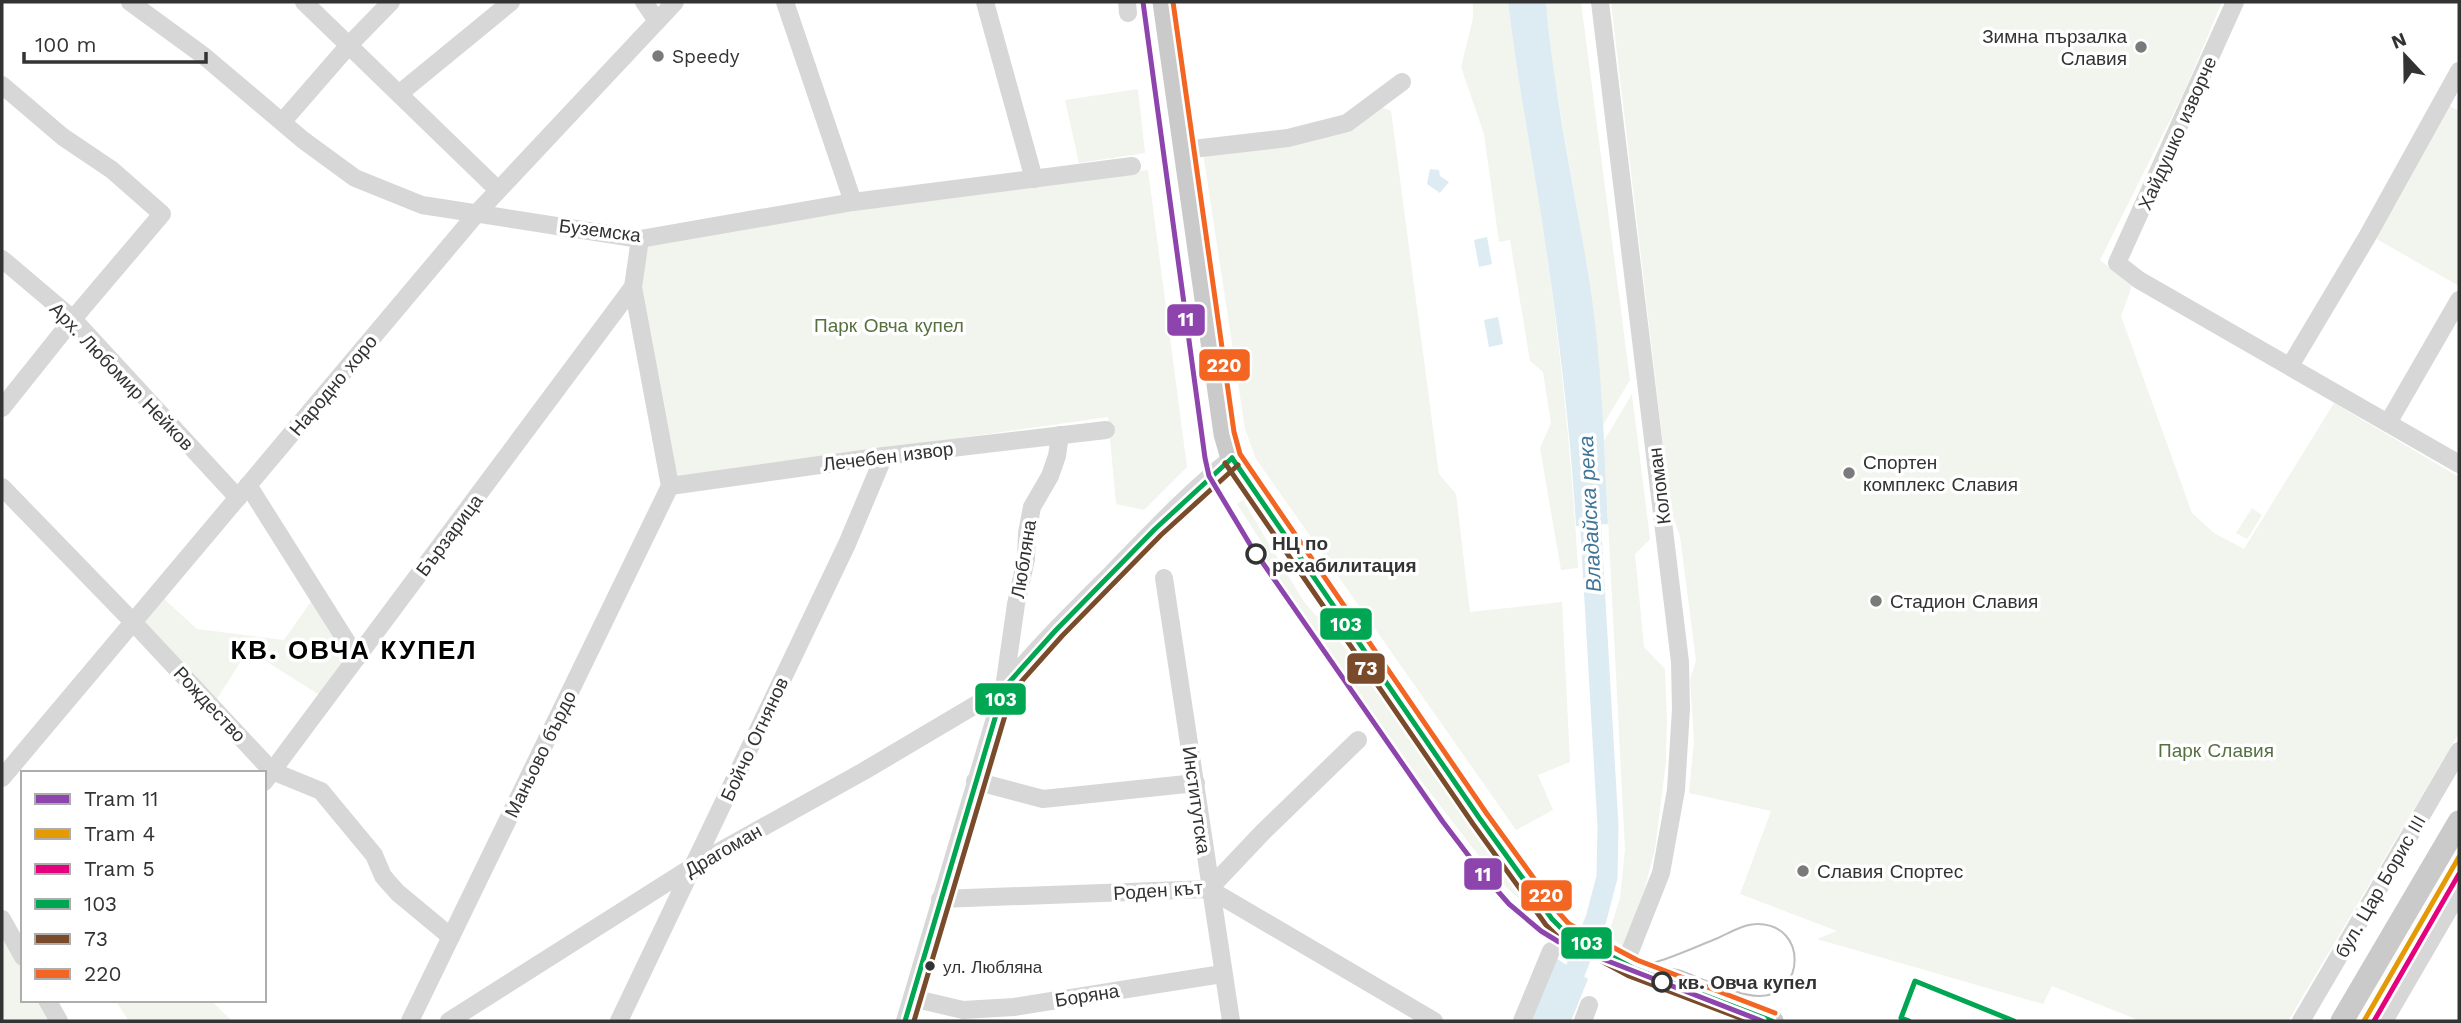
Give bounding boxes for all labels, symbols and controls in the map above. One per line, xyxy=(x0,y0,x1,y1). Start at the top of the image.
scale bar xyxy=(24,21,206,65)
north arrow xyxy=(2370,21,2440,91)
place label: Зимна пързалка Славия xyxy=(1982,25,2127,70)
text: N xyxy=(2388,27,2410,54)
text: 100 m xyxy=(35,32,97,57)
marker: Зимна пързалка Славия xyxy=(2133,39,2149,55)
place label: Speedy xyxy=(672,45,740,68)
marker: Speedy xyxy=(650,48,666,64)
street label: Хайдушко изворче xyxy=(2133,53,2222,214)
street label: Буземска xyxy=(558,214,643,247)
street label: Арх. Любомир Нейков xyxy=(45,297,198,455)
line badge: 11 xyxy=(1166,303,1206,337)
text: 11 xyxy=(1178,308,1194,331)
park label: Парк Овча купел xyxy=(814,314,964,337)
street label: Народно хоро xyxy=(285,330,382,440)
line badge: 220 xyxy=(1198,348,1251,382)
text: 220 xyxy=(1207,354,1241,377)
water label: Владайска река xyxy=(1573,435,1606,593)
street label: Лечебен извор xyxy=(822,437,955,476)
street label: Коломан xyxy=(1643,446,1676,526)
place label: Спортен комплекс Славия xyxy=(1863,451,2018,496)
marker: Спортен комплекс Славия xyxy=(1841,465,1857,481)
street label: Бързарица xyxy=(411,489,488,581)
street label: Любляна xyxy=(1006,518,1041,600)
place label: НЦ по рехабилитация xyxy=(1272,532,1417,577)
marker: НЦ по рехабилитация xyxy=(1246,544,1266,564)
place label: Стадион Славия xyxy=(1890,590,2038,613)
marker: Стадион Славия xyxy=(1868,593,1884,609)
line badge: 103 xyxy=(1319,607,1373,641)
text: 103 xyxy=(1330,613,1362,636)
district label: КВ. ОВЧА КУПЕЛ xyxy=(230,635,478,665)
line badge: 73 xyxy=(1346,652,1386,685)
text: 73 xyxy=(1355,657,1377,680)
street label: Рождество xyxy=(169,662,251,747)
street label: Бойчо Огнянов xyxy=(716,674,793,805)
line badge: 103 xyxy=(974,682,1027,716)
street label: Маньово бърдо xyxy=(500,687,581,821)
text: 103 xyxy=(985,688,1017,711)
park label: Парк Славия xyxy=(2158,739,2274,762)
street label: Институтска xyxy=(1178,745,1216,856)
legend xyxy=(21,771,266,1002)
text: Tram 11 xyxy=(84,786,159,811)
street label: бул. Цар Борис III xyxy=(2330,811,2431,962)
street label: Драгоман xyxy=(681,819,766,882)
text: Tram 4 xyxy=(84,821,155,846)
text: Tram 5 xyxy=(84,856,155,881)
line badge: 11 xyxy=(1463,857,1503,891)
place label: Славия Спортес xyxy=(1817,860,1963,883)
text: 11 xyxy=(1475,863,1491,886)
marker: Славия Спортес xyxy=(1795,863,1811,879)
street label: Роден кът xyxy=(1113,876,1204,905)
line badge: 220 xyxy=(1520,879,1573,912)
text: 220 xyxy=(1529,884,1563,907)
text: 103 xyxy=(84,891,117,916)
text: 73 xyxy=(84,926,108,951)
line badge: 103 xyxy=(1560,926,1613,960)
text: 103 xyxy=(1571,932,1603,955)
place label: ул. Любляна xyxy=(943,957,1043,977)
marker: ул. Любляна xyxy=(923,959,937,973)
text: 220 xyxy=(84,961,122,986)
place label: кв. Овча купел xyxy=(1678,971,1817,994)
marker: кв. Овча купел xyxy=(1652,972,1672,992)
street label: Боряна xyxy=(1053,979,1121,1012)

